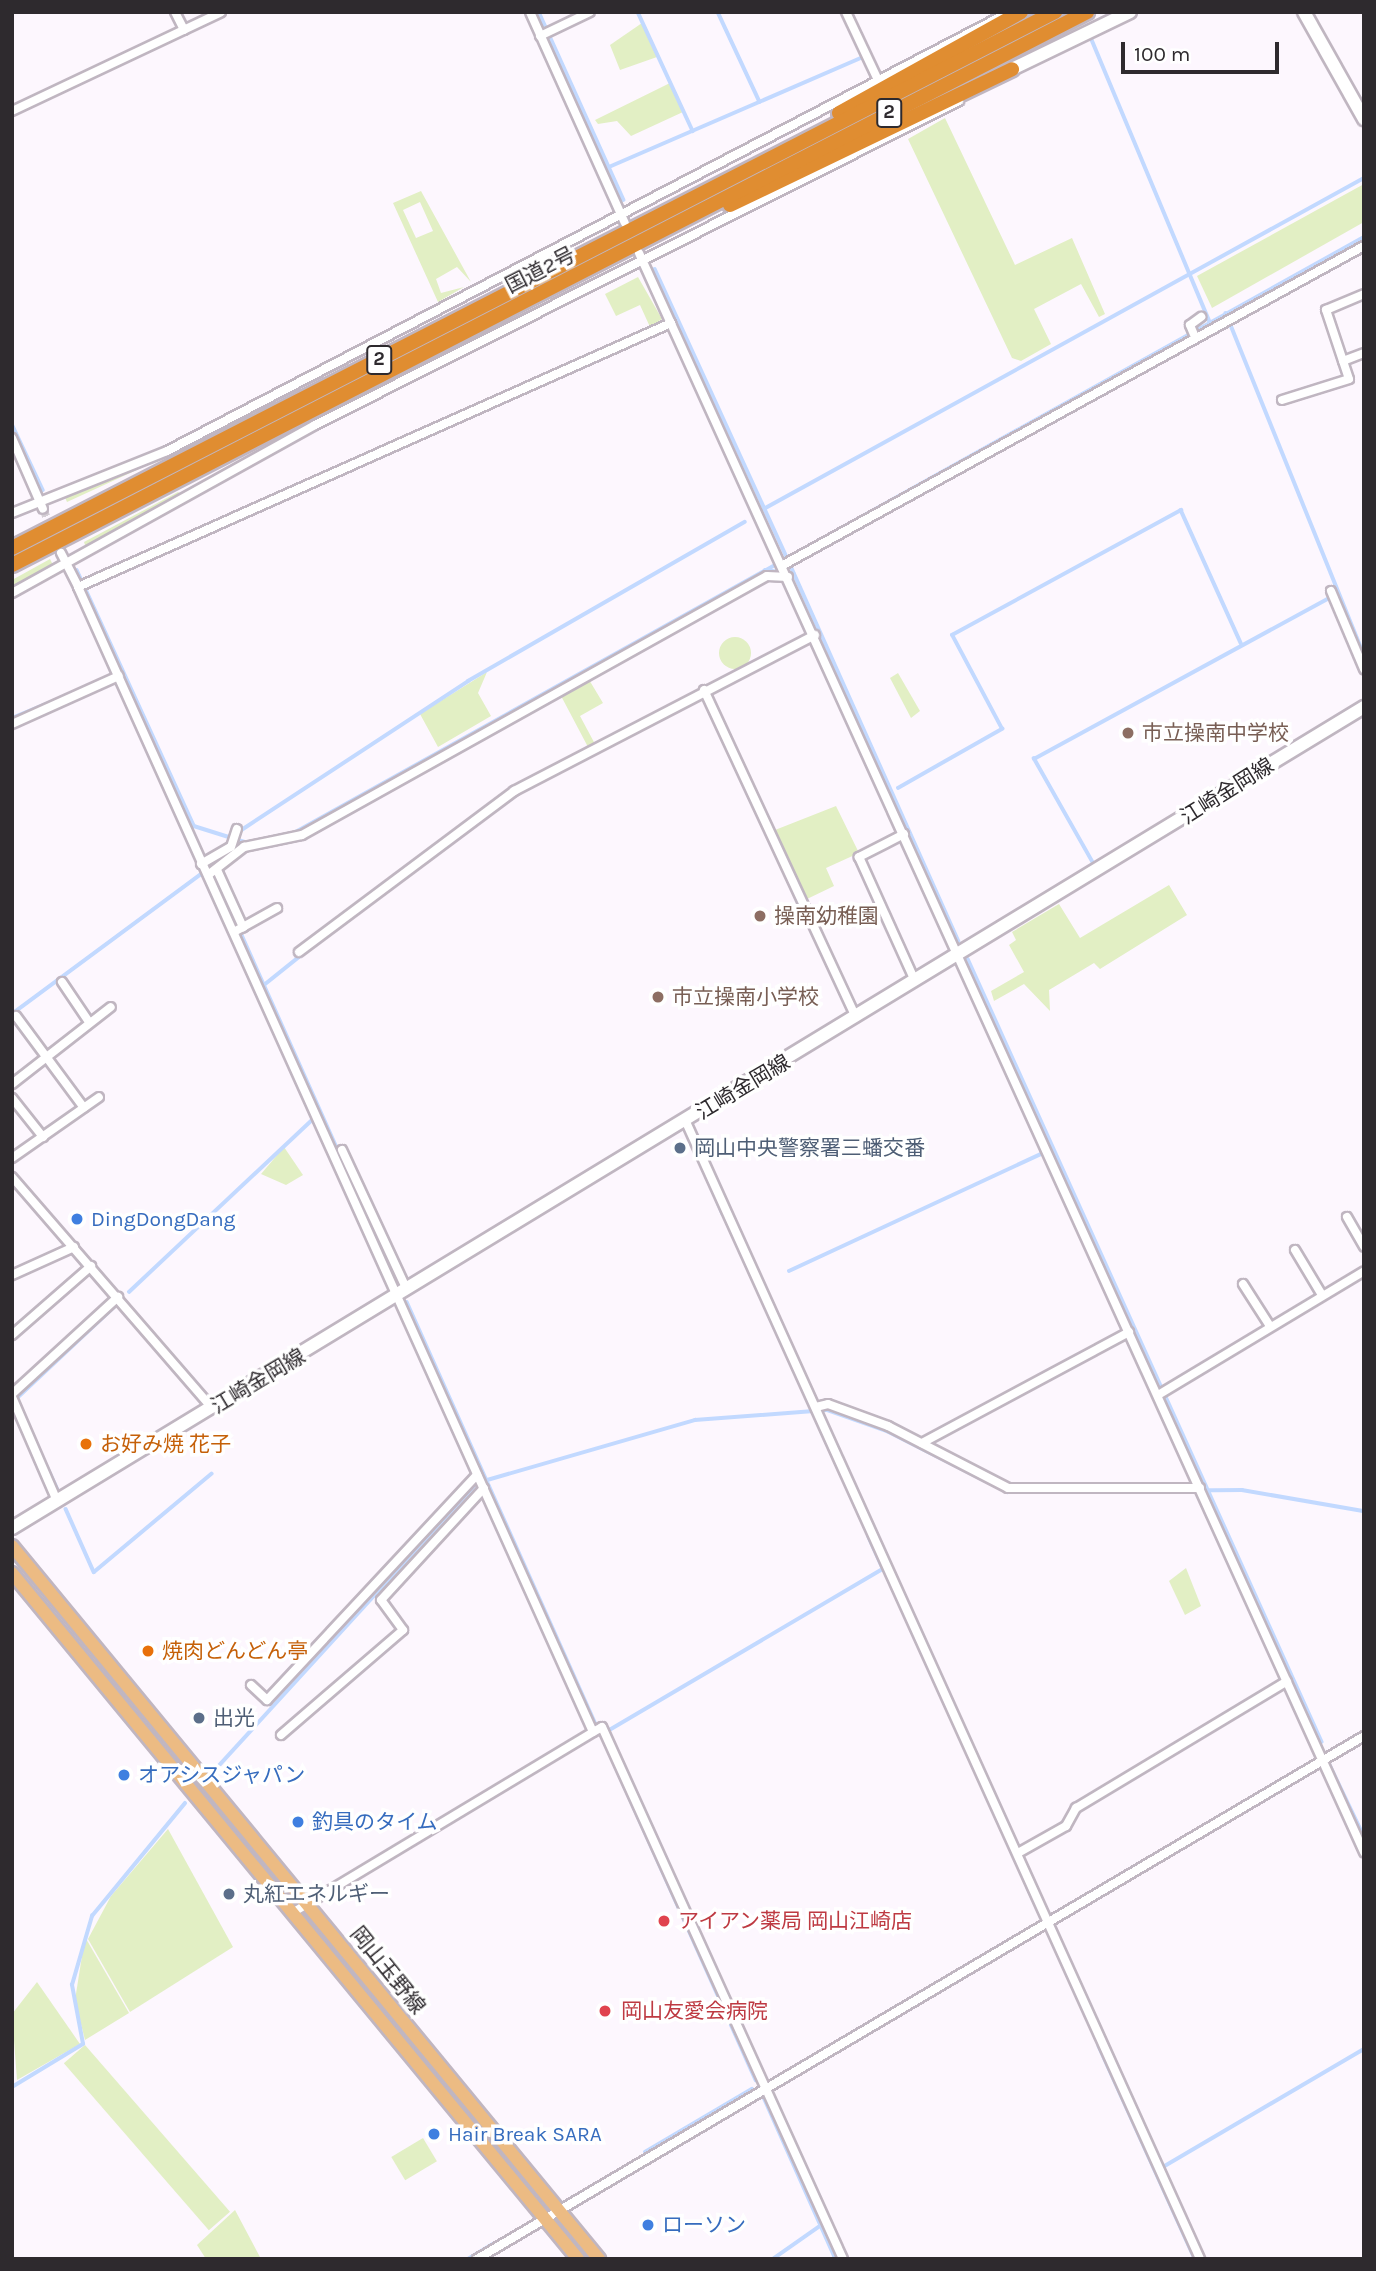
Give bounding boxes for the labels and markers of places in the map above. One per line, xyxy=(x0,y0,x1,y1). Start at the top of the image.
place label: 市立操南中学校 xyxy=(1142,720,1289,746)
marker: 市立操南中学校 xyxy=(1120,725,1136,741)
place label: 操南幼稚園 xyxy=(774,903,879,929)
marker: 操南幼稚園 xyxy=(752,908,768,924)
place label: 市立操南小学校 xyxy=(672,984,819,1010)
marker: 市立操南小学校 xyxy=(650,989,666,1005)
place label: 岡山中央警察署三蟠交番 xyxy=(694,1135,925,1161)
marker: 岡山中央警察署三蟠交番 xyxy=(672,1140,688,1156)
place label: DingDongDang xyxy=(91,1206,235,1232)
marker: DingDongDang xyxy=(69,1211,85,1227)
place label: お好み焼 花子 xyxy=(100,1431,231,1457)
marker: お好み焼 花子 xyxy=(78,1436,94,1452)
place label: 焼肉どんどん亭 xyxy=(162,1638,309,1664)
marker: 焼肉どんどん亭 xyxy=(140,1643,156,1659)
place label: 出光 xyxy=(213,1705,255,1731)
marker: 出光 xyxy=(191,1710,207,1726)
place label: オアシスジャパン xyxy=(138,1762,306,1788)
marker: オアシスジャパン xyxy=(116,1767,132,1783)
place label: 釣具のタイム xyxy=(312,1809,438,1835)
marker: 釣具のタイム xyxy=(290,1814,306,1830)
place label: 丸紅エネルギー xyxy=(243,1881,390,1907)
marker: 丸紅エネルギー xyxy=(221,1886,237,1902)
place label: アイアン薬局 岡山江崎店 xyxy=(678,1908,914,1934)
marker: アイアン薬局 岡山江崎店 xyxy=(656,1913,672,1929)
place label: 岡山友愛会病院 xyxy=(621,1998,768,2024)
marker: 岡山友愛会病院 xyxy=(595,2001,615,2021)
place label: Hair Break SARA xyxy=(448,2121,602,2147)
marker: Hair Break SARA xyxy=(426,2126,442,2142)
place label: ローソン xyxy=(662,2212,746,2238)
marker: ローソン xyxy=(640,2217,656,2233)

